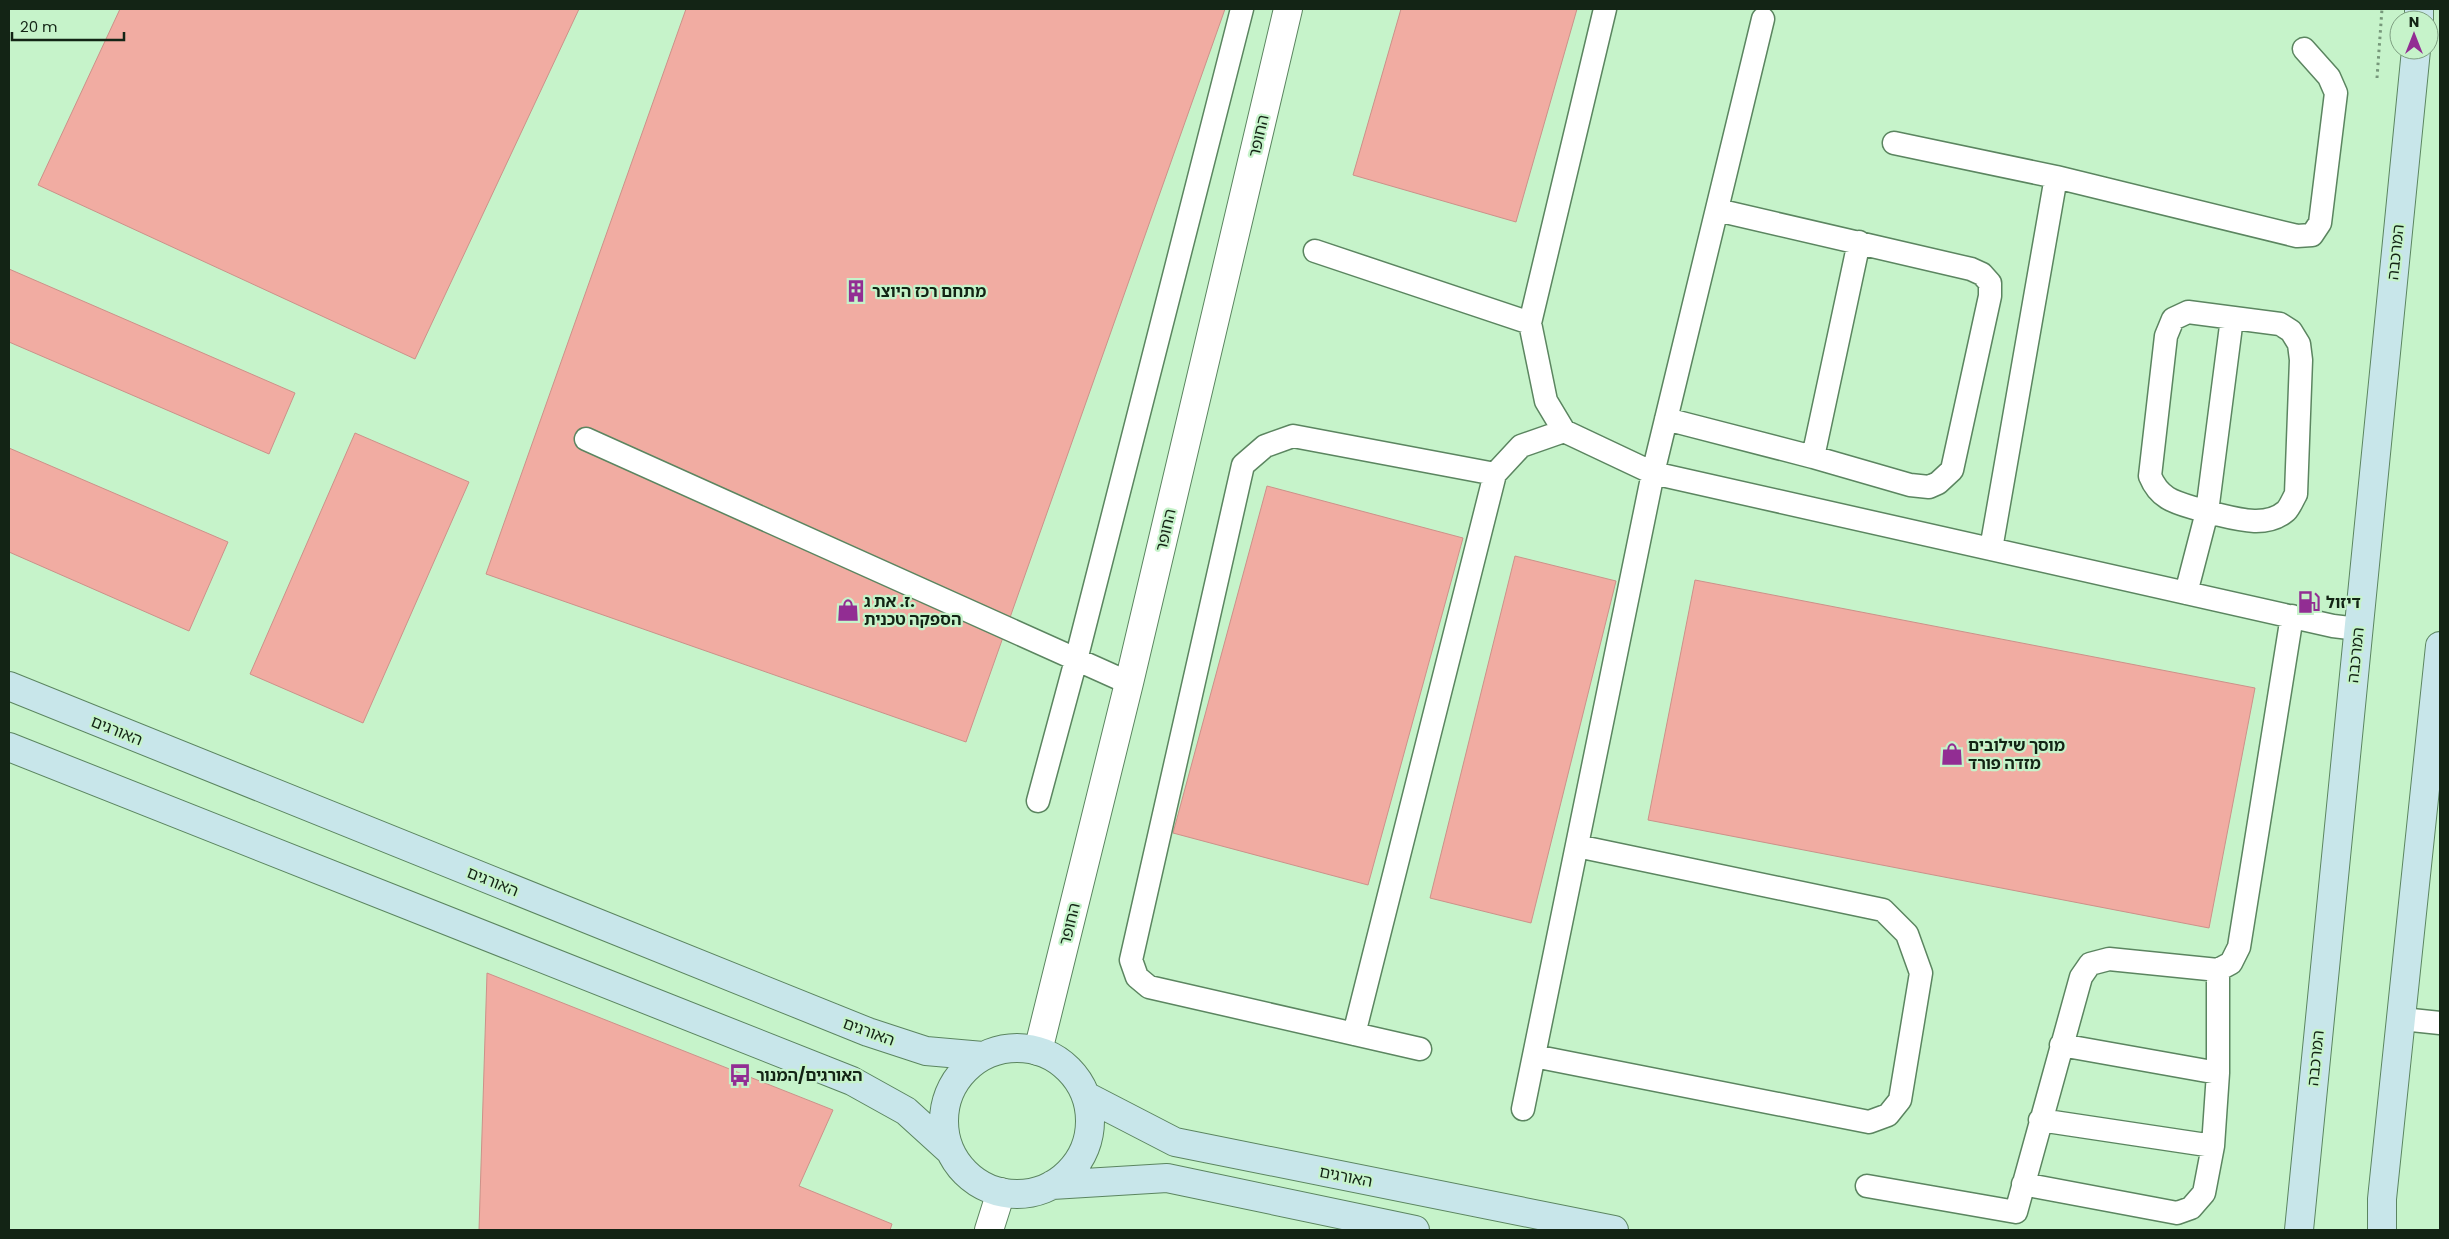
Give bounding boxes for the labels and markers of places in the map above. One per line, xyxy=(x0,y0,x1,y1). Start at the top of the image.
building icon: מתחם רכז היוצר xyxy=(843,278,869,304)
place label: מתחם רכז היוצר xyxy=(872,280,986,303)
fuel station icon: דיזול xyxy=(2296,589,2322,615)
place label: ז. את ג. הספקה טכנית xyxy=(864,590,961,631)
place label: דיזול xyxy=(2326,591,2361,614)
shop icon: ז. את ג. הספקה טכנית xyxy=(835,597,861,623)
place label: מוסך שילובים מזדה פורד xyxy=(1968,734,2065,775)
shop icon: מוסך שילובים מזדה פורד xyxy=(1939,741,1965,767)
bus stop icon: האורגים/המנור xyxy=(727,1062,753,1088)
place label: האורגים/המנור xyxy=(756,1064,863,1087)

